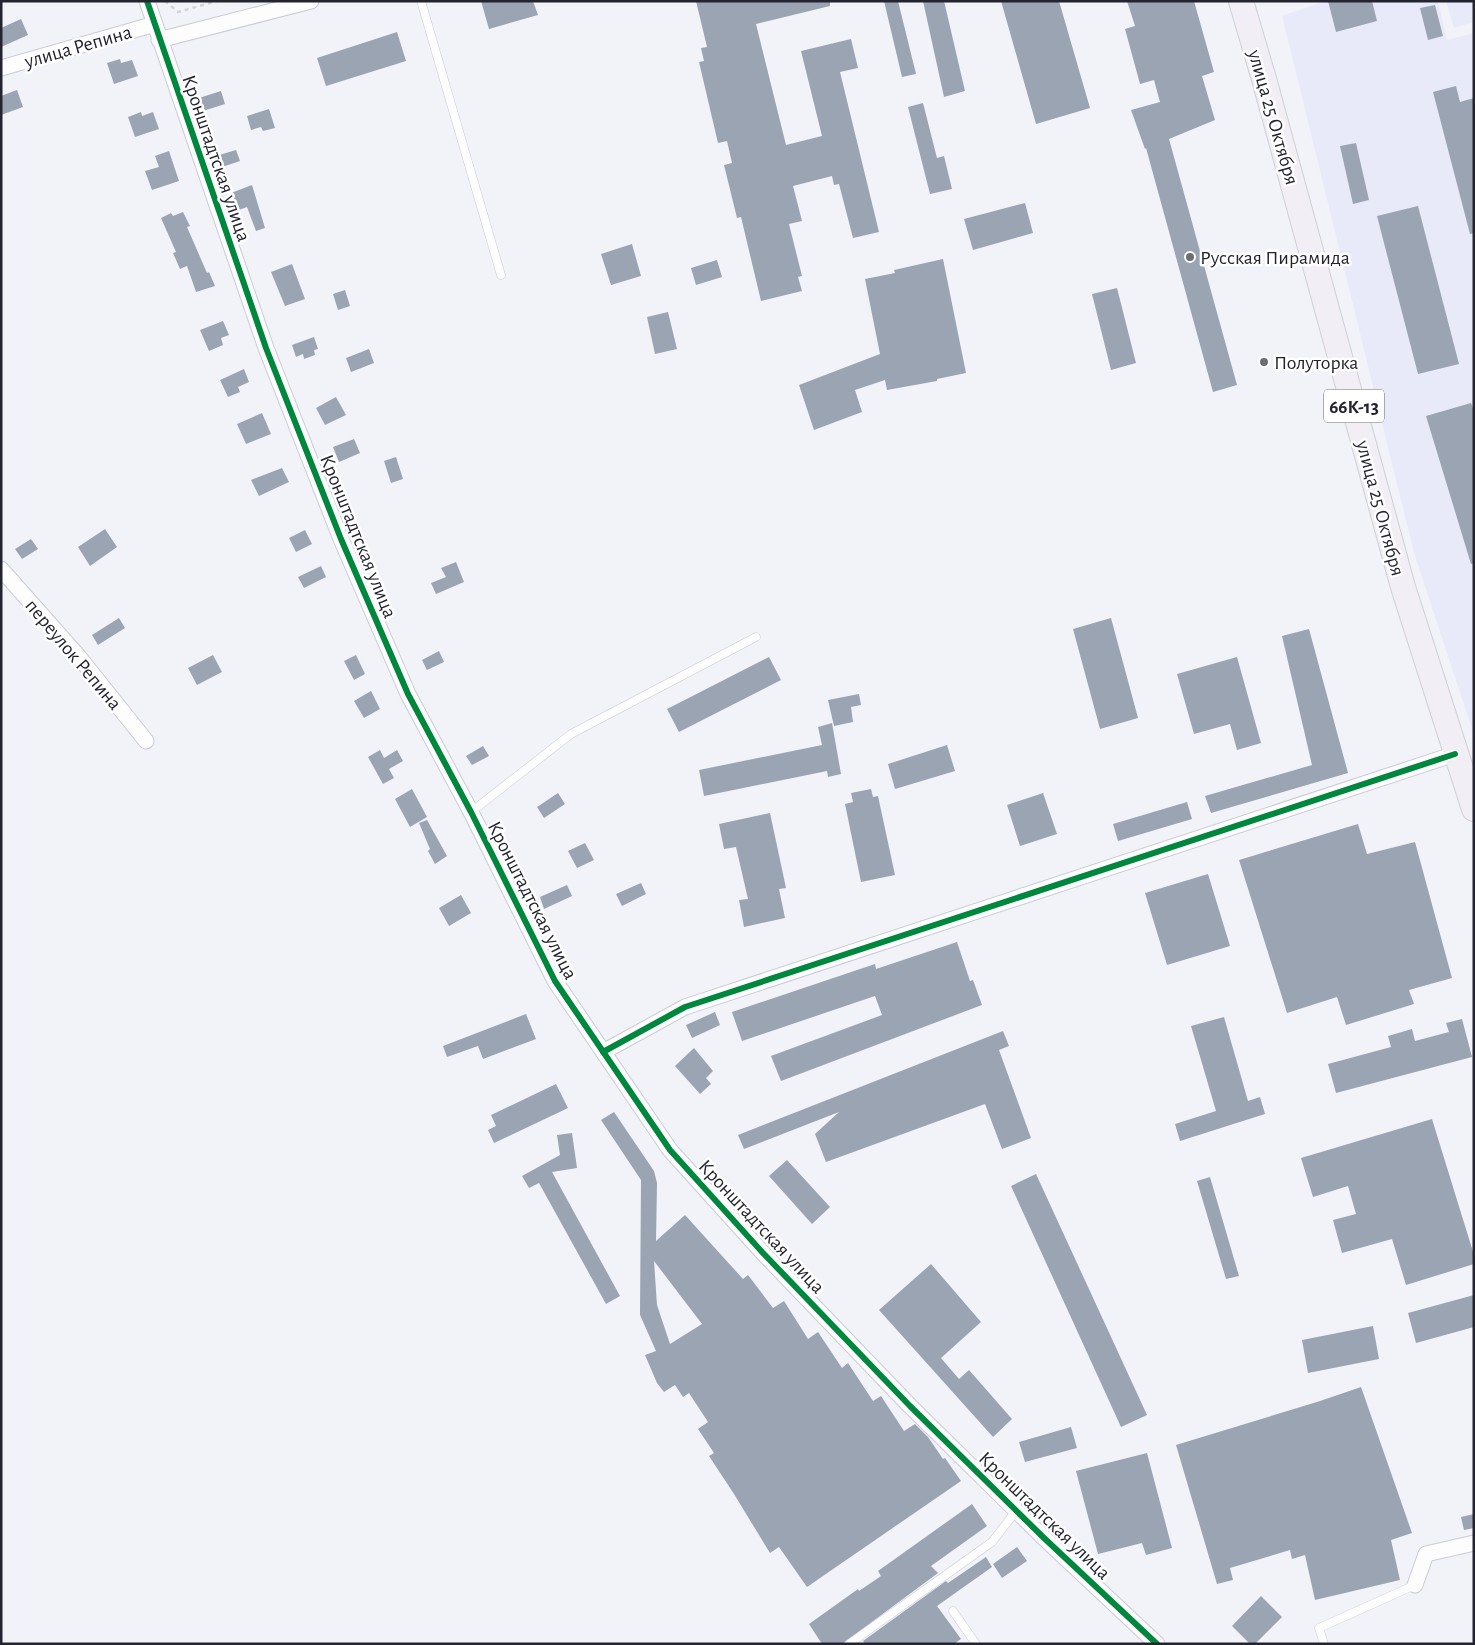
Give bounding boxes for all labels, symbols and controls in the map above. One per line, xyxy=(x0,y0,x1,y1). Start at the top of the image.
street label: улица Репина xyxy=(21,22,134,72)
street label: улица 25 Октября xyxy=(1244,47,1302,187)
street label: Кронштадтская улица xyxy=(178,73,254,244)
place label: Русская Пирамида xyxy=(1200,248,1350,268)
marker: Русская Пирамида xyxy=(1184,251,1196,263)
place label: Полуторка xyxy=(1274,353,1358,373)
marker: Полуторка xyxy=(1258,356,1270,368)
road number: 66К-13 xyxy=(1324,390,1384,422)
street label: улица 25 Октября xyxy=(1352,437,1408,578)
street label: Кронштадтская улица xyxy=(316,452,400,621)
street label: переулок Репина xyxy=(21,595,125,714)
street label: Кронштадтская улица xyxy=(484,818,581,983)
street label: Кронштадтская улица xyxy=(694,1156,828,1297)
street label: Кронштадтская улица xyxy=(975,1448,1114,1584)

